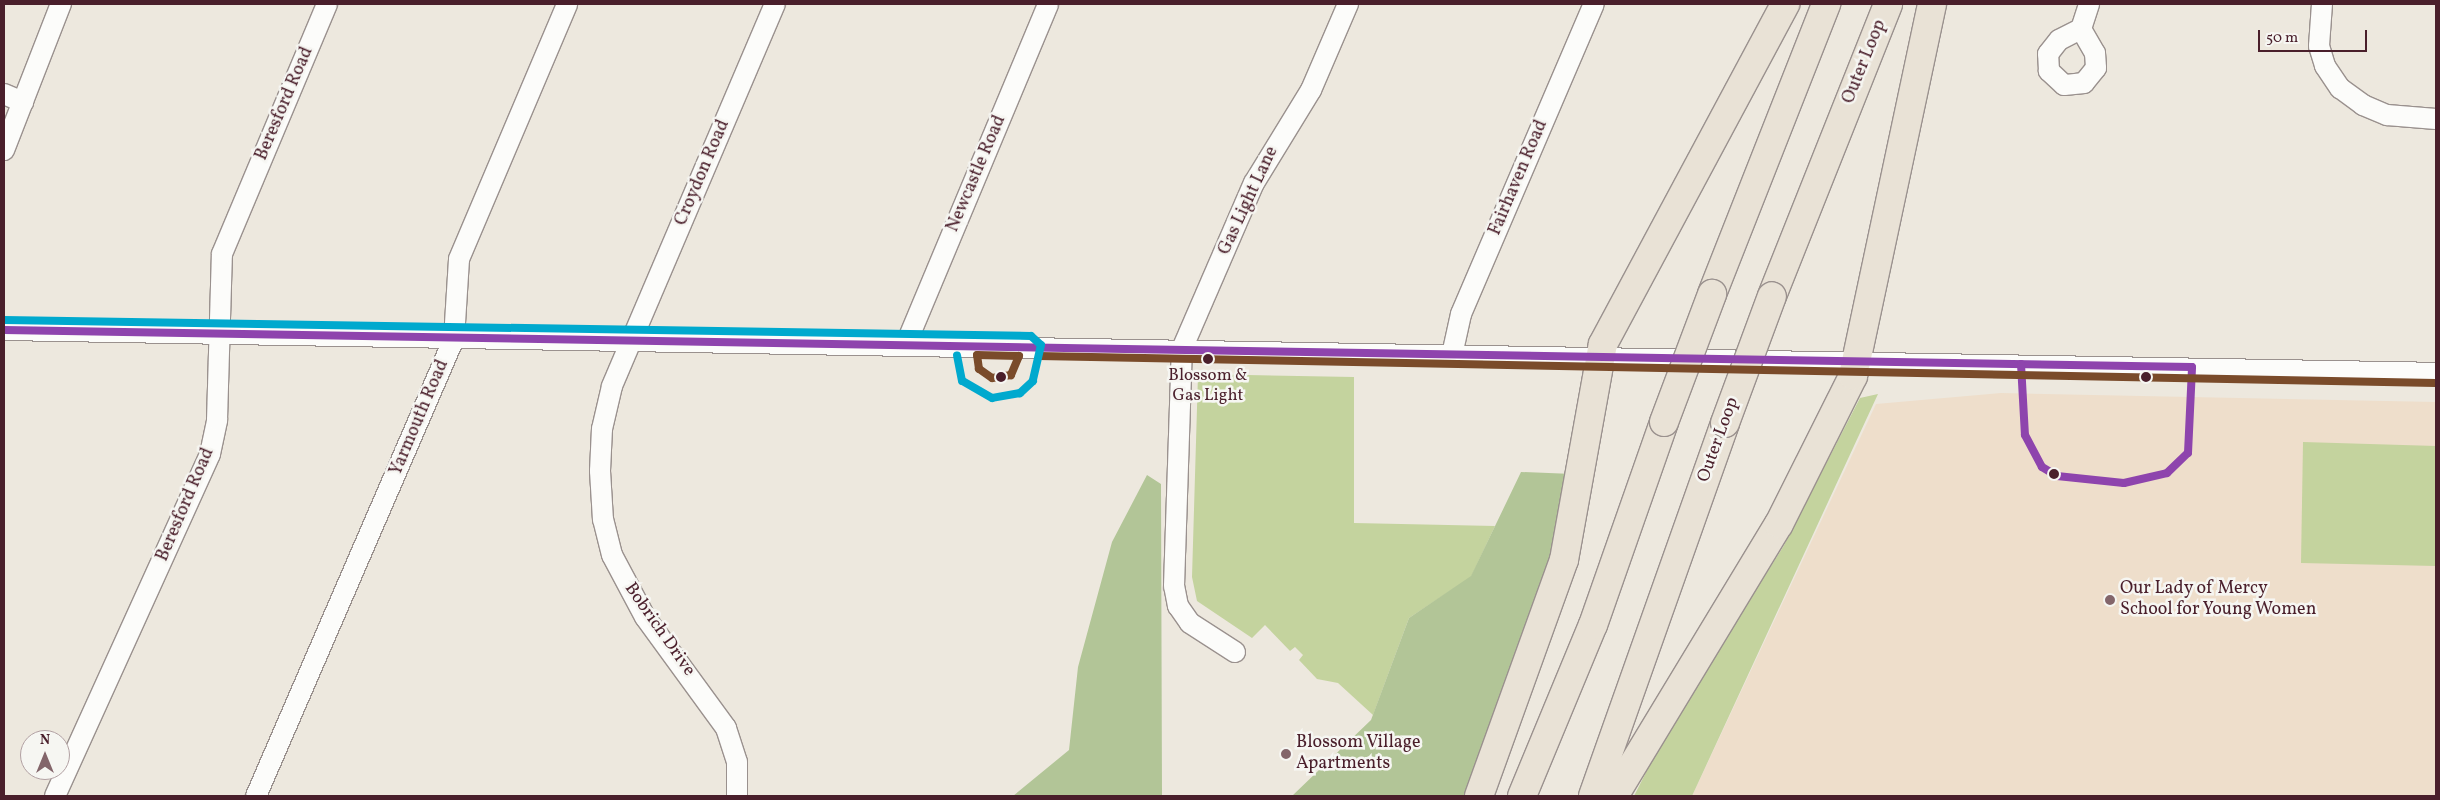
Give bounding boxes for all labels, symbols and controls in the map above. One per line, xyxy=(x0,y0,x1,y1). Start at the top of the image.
street label: Outer Loop xyxy=(1838,17,1892,107)
scale bar xyxy=(2260,20,2369,52)
text: 50 m xyxy=(2266,28,2298,49)
street label: Beresford Road xyxy=(251,44,319,164)
street label: Newcastle Road xyxy=(943,112,1011,236)
street label: Croydon Road xyxy=(671,117,735,229)
street label: Fairhaven Road xyxy=(1485,117,1553,239)
street label: Gas Light Lane xyxy=(1214,143,1284,259)
marker: Blossom & Gas Light xyxy=(1203,354,1213,364)
street label: Yarmouth Road xyxy=(386,357,454,479)
place label: Blossom & Gas Light xyxy=(1168,366,1248,406)
unlabelled marker xyxy=(996,372,1006,382)
unlabelled marker xyxy=(2141,372,2151,382)
street label: Outer Loop xyxy=(1694,395,1744,485)
street label: Beresford Road xyxy=(152,445,220,565)
unlabelled marker xyxy=(2049,469,2059,479)
street label: Bobrich Drive xyxy=(619,579,699,681)
place label: Our Lady of Mercy School for Young Women xyxy=(2120,579,2317,622)
marker: Our Lady of Mercy School for Young Women xyxy=(2104,594,2116,606)
north arrow xyxy=(20,730,70,780)
text: N xyxy=(40,731,50,750)
place label: Blossom Village Apartments xyxy=(1296,733,1421,776)
marker: Blossom Village Apartments xyxy=(1280,748,1292,760)

